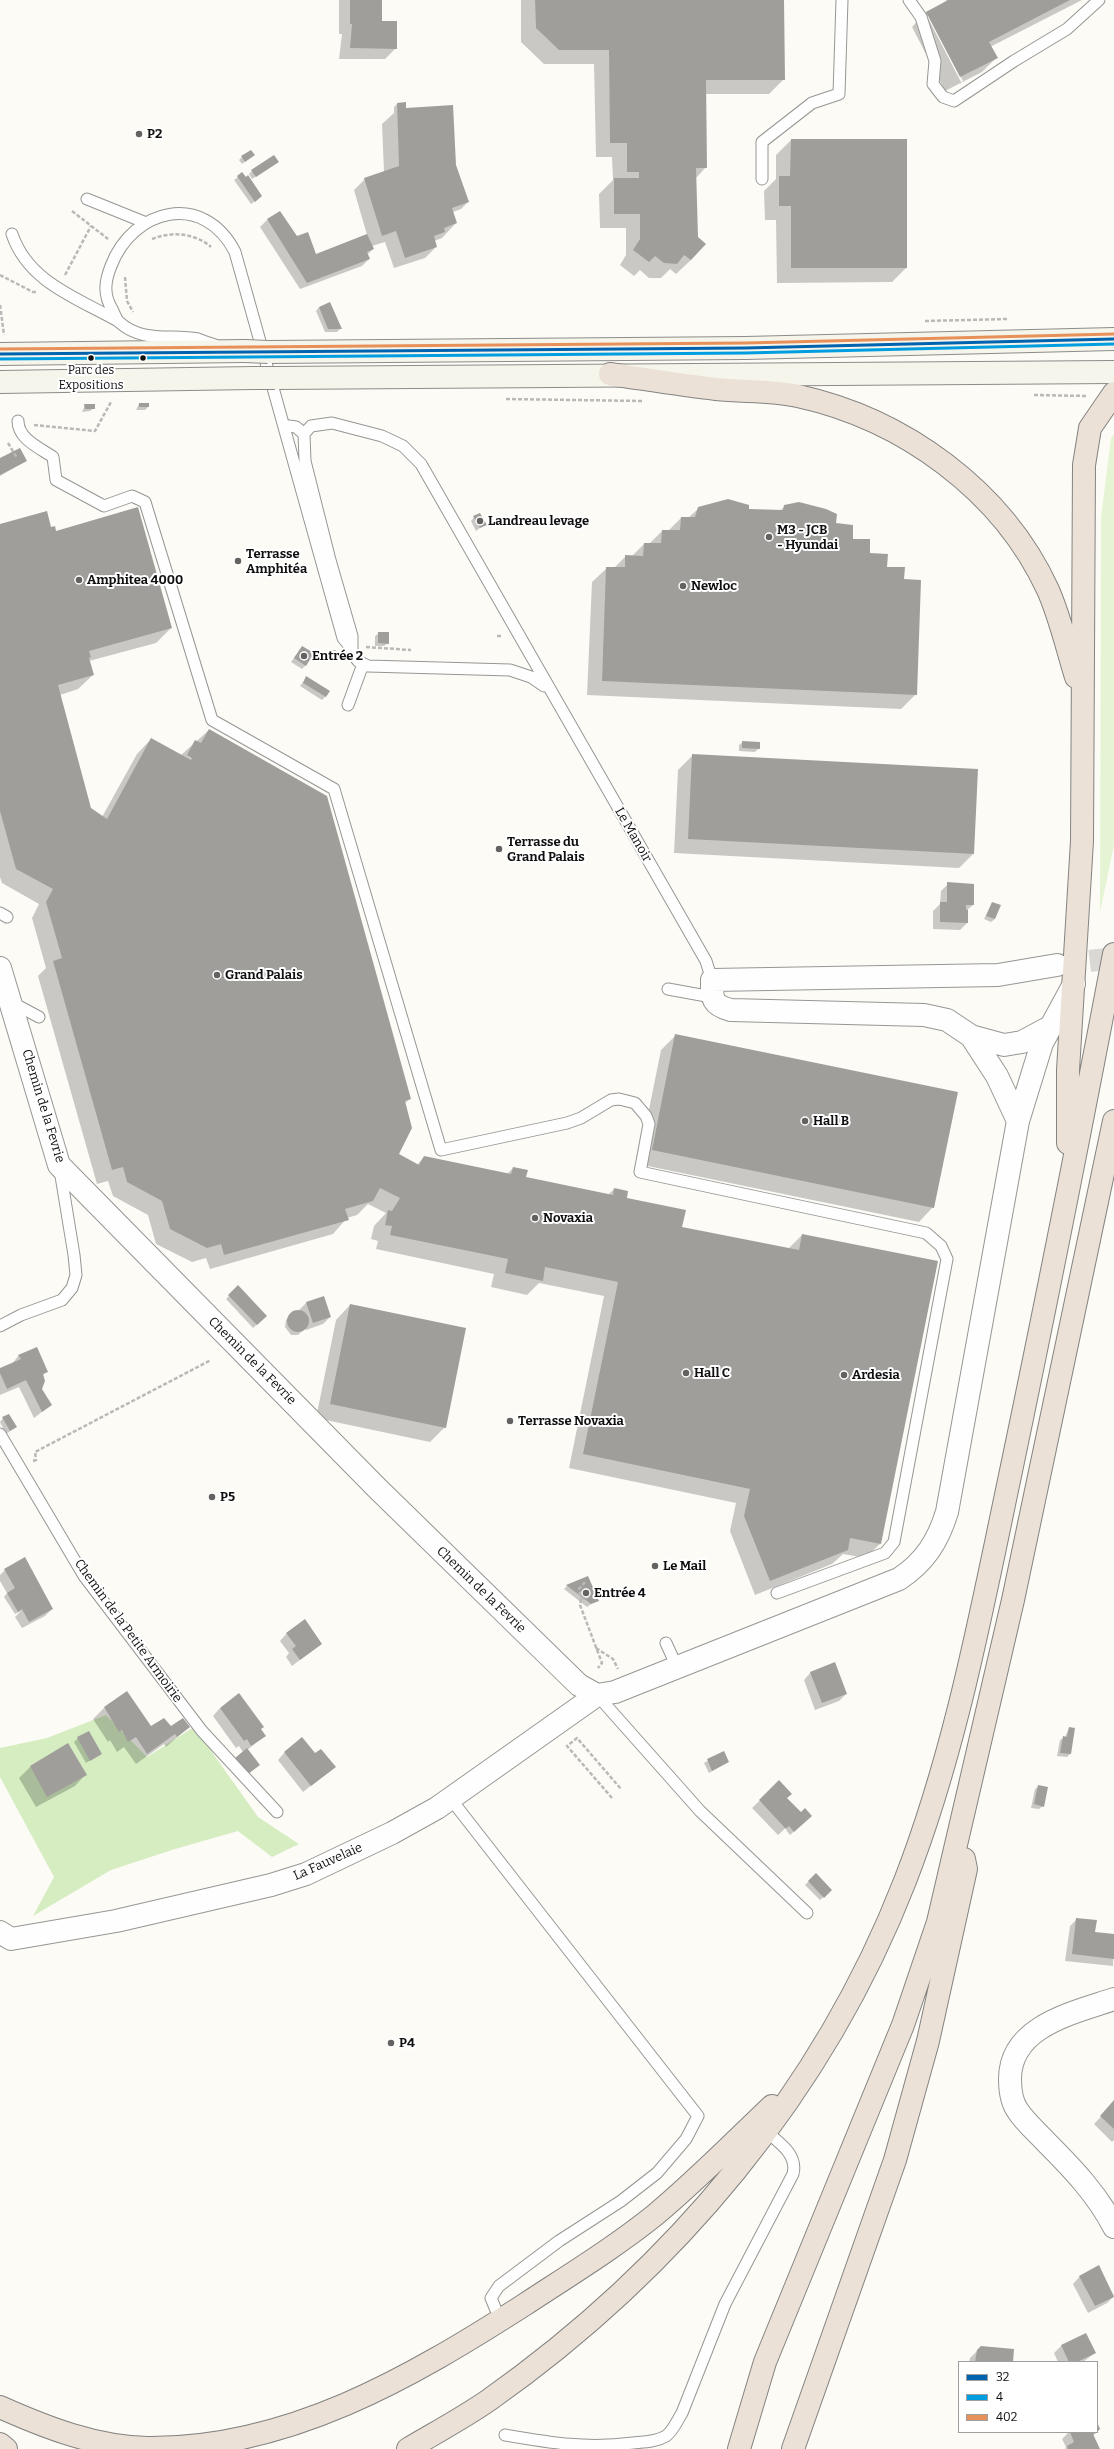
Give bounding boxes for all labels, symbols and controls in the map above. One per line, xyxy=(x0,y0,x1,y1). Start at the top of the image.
place label: P2 xyxy=(147,126,162,142)
marker: P2 xyxy=(134,129,144,139)
marker: Parc des Expositions xyxy=(86,353,96,363)
unlabelled marker xyxy=(138,353,148,363)
place label: Parc des Expositions xyxy=(58,364,124,392)
place label: Landreau levage xyxy=(488,513,589,529)
marker: Landreau levage xyxy=(475,516,485,526)
place label: M3 - JCB - Hyundai xyxy=(777,522,838,553)
marker: M3 - JCB - Hyundai xyxy=(764,532,774,542)
place label: Terrasse Amphitéa xyxy=(246,546,307,577)
marker: Terrasse Amphitéa xyxy=(233,556,243,566)
place label: Amphitea 4000 xyxy=(87,572,183,588)
marker: Amphitea 4000 xyxy=(74,575,84,585)
place label: Newloc xyxy=(691,578,737,594)
marker: Newloc xyxy=(678,581,688,591)
place label: Entrée 2 xyxy=(312,648,363,664)
marker: Entrée 2 xyxy=(299,651,309,661)
street label: Le Manoir xyxy=(611,805,655,865)
place label: Terrasse du Grand Palais xyxy=(507,834,585,865)
marker: Terrasse du Grand Palais xyxy=(494,844,504,854)
place label: Grand Palais xyxy=(225,967,303,983)
marker: Grand Palais xyxy=(212,970,222,980)
street label: Chemin de la Fevrie xyxy=(18,1047,68,1165)
place label: Hall B xyxy=(813,1113,849,1129)
marker: Hall B xyxy=(800,1116,810,1126)
place label: Novaxia xyxy=(543,1210,593,1226)
marker: Novaxia xyxy=(530,1213,540,1223)
street label: Chemin de la Fevrie xyxy=(205,1314,299,1408)
place label: Hall C xyxy=(694,1365,730,1381)
place label: Ardesia xyxy=(852,1367,900,1383)
marker: Hall C xyxy=(681,1368,691,1378)
marker: Ardesia xyxy=(839,1370,849,1380)
place label: Terrasse Novaxia xyxy=(518,1413,624,1429)
marker: Terrasse Novaxia xyxy=(505,1416,515,1426)
place label: P5 xyxy=(220,1489,235,1505)
marker: P5 xyxy=(207,1492,217,1502)
street label: Chemin de la Fevrie xyxy=(433,1543,529,1637)
street label: Chemin de la Petite Armoirie xyxy=(71,1556,185,1706)
place label: Le Mail xyxy=(663,1558,706,1574)
marker: Le Mail xyxy=(650,1561,660,1571)
place label: Entrée 4 xyxy=(594,1585,646,1601)
marker: Entrée 4 xyxy=(581,1588,591,1598)
street label: La Fauvelaie xyxy=(291,1840,365,1884)
place label: P4 xyxy=(399,2035,415,2051)
marker: P4 xyxy=(386,2038,396,2048)
legend xyxy=(958,2361,1098,2433)
text: 32 xyxy=(996,2370,1009,2384)
text: 4 xyxy=(996,2390,1003,2404)
text: 402 xyxy=(996,2410,1017,2424)

